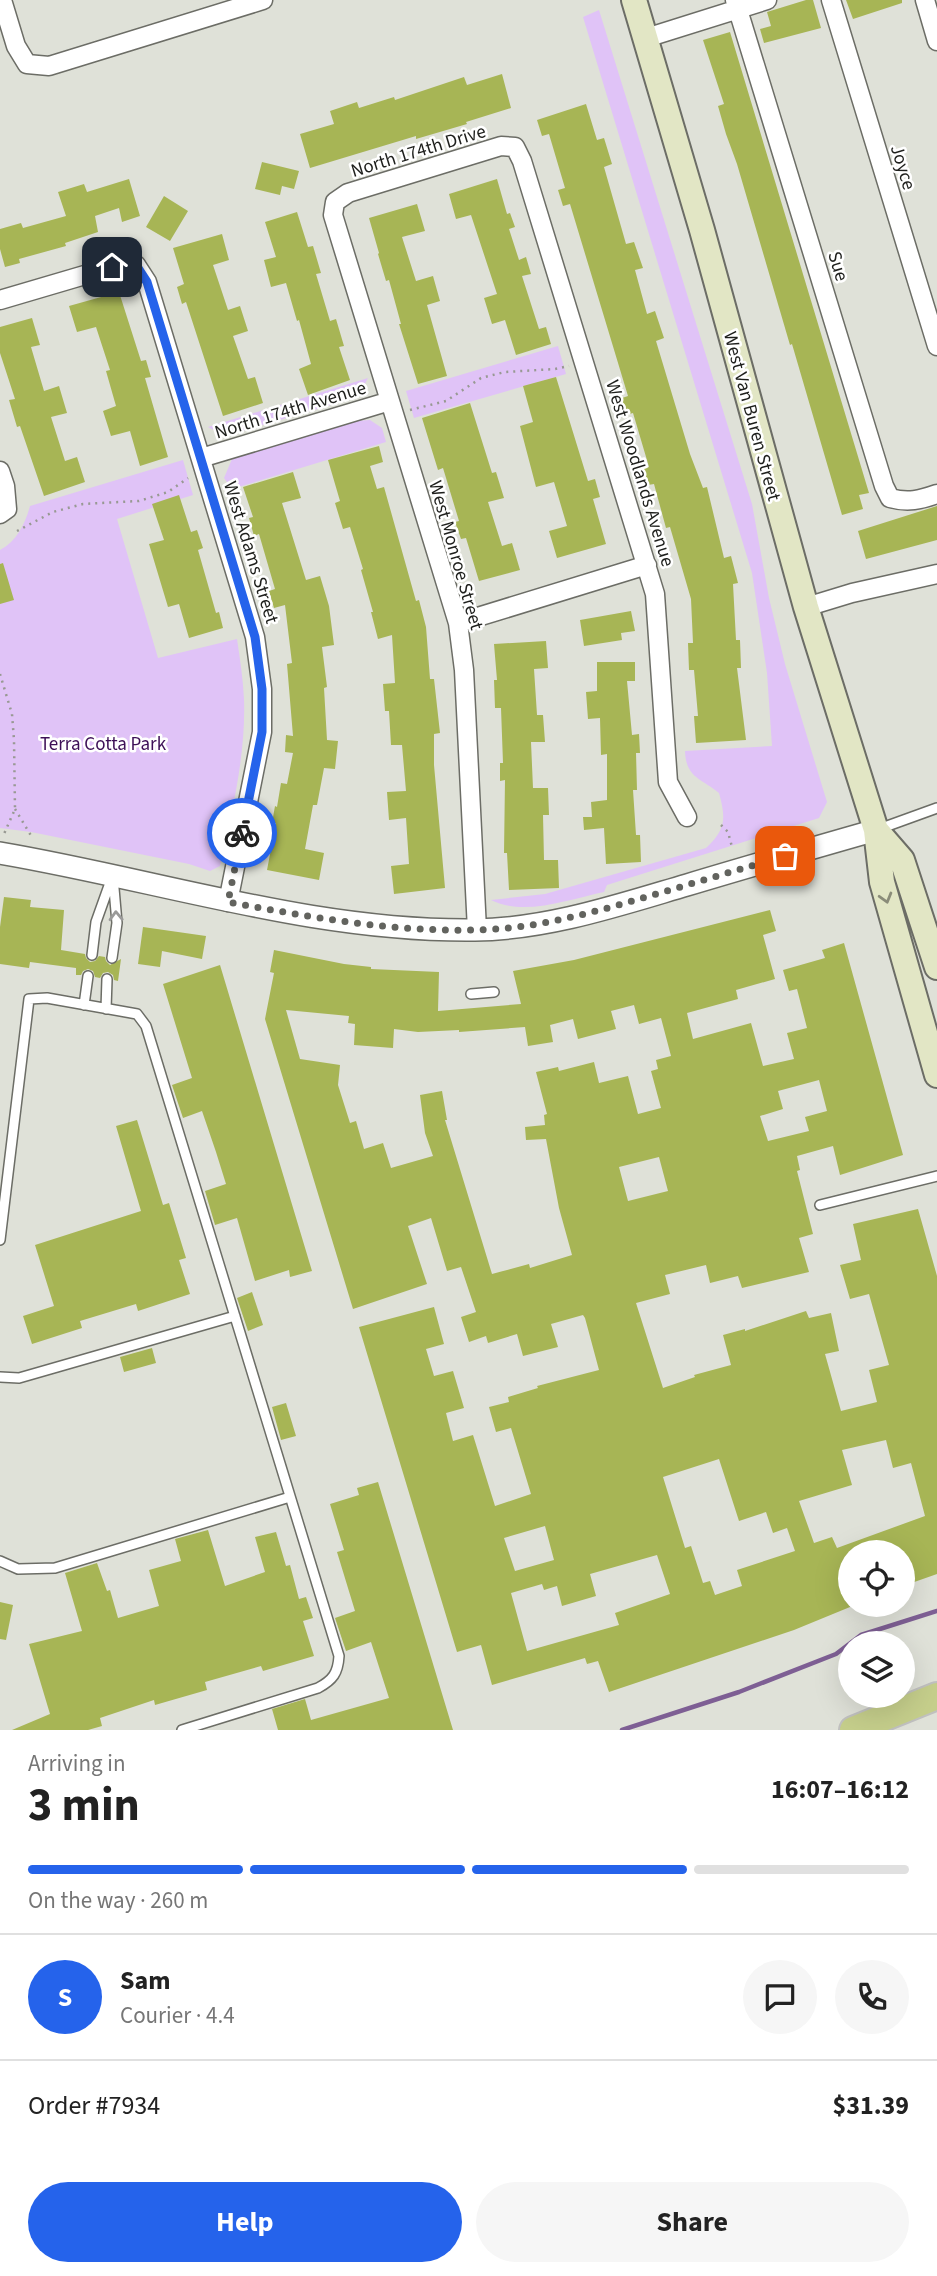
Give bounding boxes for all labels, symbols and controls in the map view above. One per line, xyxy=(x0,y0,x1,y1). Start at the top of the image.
street label: North 174th Drive xyxy=(348,118,489,185)
street label: Joyce xyxy=(883,142,922,193)
pin xyxy=(82,237,142,297)
icon: home xyxy=(93,248,131,286)
street label: Sue xyxy=(820,248,855,285)
street label: West Van Buren Street xyxy=(716,329,787,505)
street label: North 174th Avenue xyxy=(211,375,370,446)
street label: West Woodlands Avenue xyxy=(598,377,681,570)
street label: West Adams Street xyxy=(216,478,285,628)
street label: West Monroe Street xyxy=(421,478,490,634)
park label: Terra Cotta Park xyxy=(40,731,167,758)
courier xyxy=(207,798,277,868)
icon: bike xyxy=(223,814,261,852)
pin xyxy=(755,826,815,886)
icon: bag xyxy=(766,837,804,875)
one-way arrow xyxy=(878,891,893,903)
one-way arrow xyxy=(108,911,124,921)
map controls xyxy=(838,1540,915,1708)
button: locate xyxy=(838,1540,915,1617)
button: layers xyxy=(838,1631,915,1708)
text: Arriving in xyxy=(28,1747,126,1780)
text: 16:07–16:12 xyxy=(771,1771,909,1808)
text: 3 min xyxy=(28,1773,140,1838)
text: On the way · 260 m xyxy=(28,1884,208,1917)
button: chat xyxy=(743,1960,817,2034)
button: phone xyxy=(835,1960,909,2034)
text: Sam xyxy=(120,1962,170,1999)
text: S xyxy=(58,1979,72,2016)
text: Courier · 4.4 xyxy=(120,1999,235,2032)
text: Order #7934 xyxy=(28,2087,160,2124)
text: $31.39 xyxy=(833,2087,909,2124)
button: Help xyxy=(28,2182,462,2262)
button: Share xyxy=(476,2182,909,2262)

